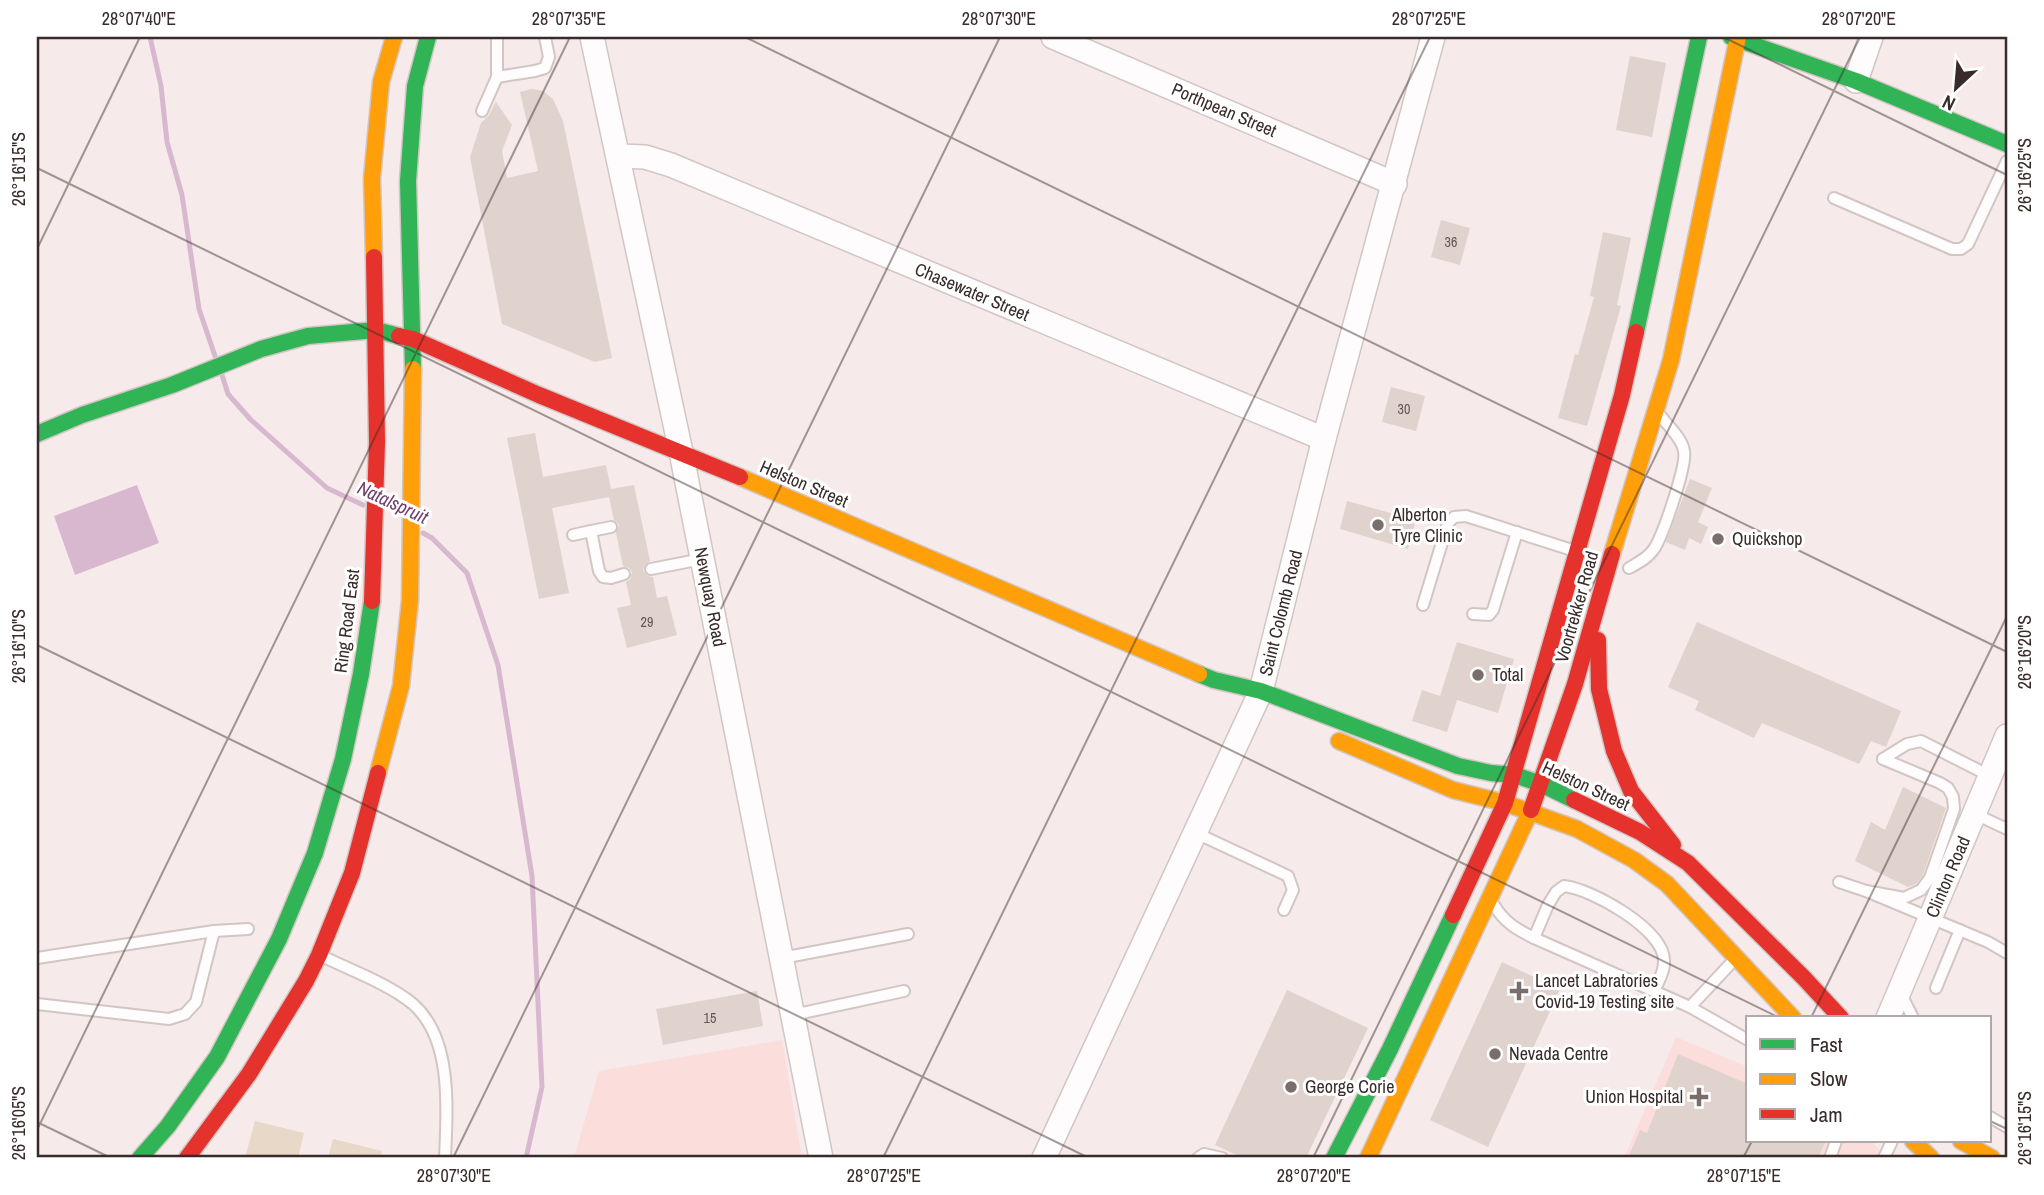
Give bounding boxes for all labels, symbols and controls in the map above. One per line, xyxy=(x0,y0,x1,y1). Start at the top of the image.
text: 28°07'40"E xyxy=(102,6,176,31)
text: 28°07'35"E xyxy=(532,6,606,31)
text: 28°07'30"E xyxy=(962,6,1036,31)
text: 28°07'25"E xyxy=(1392,6,1466,31)
text: 28°07'20"E xyxy=(1822,6,1896,31)
north arrow xyxy=(1922,52,1992,122)
street label: Porthpean Street xyxy=(1168,76,1280,143)
text: N xyxy=(1938,89,1959,117)
text: 26°16'15"S xyxy=(6,132,31,206)
text: 26°16'25"S xyxy=(2012,138,2037,212)
house number: 36 xyxy=(1445,233,1457,251)
street label: Chasewater Street xyxy=(911,256,1033,327)
house number: 30 xyxy=(1398,400,1410,418)
street label: Helston Street xyxy=(756,454,852,513)
water label: Natalspruit xyxy=(353,474,433,530)
place label: Alberton Tyre Clinic xyxy=(1391,502,1463,548)
marker: Alberton Tyre Clinic xyxy=(1370,517,1386,533)
place label: Quickshop xyxy=(1732,526,1803,551)
marker: Quickshop xyxy=(1710,531,1726,547)
street label: Newquay Road xyxy=(689,545,732,649)
street label: Saint Colomb Road xyxy=(1253,547,1308,678)
street label: Voortrekker Road xyxy=(1549,548,1604,666)
street label: Ring Road East xyxy=(328,568,365,674)
text: 26°16'10"S xyxy=(6,609,31,683)
house number: 29 xyxy=(641,613,653,631)
text: 26°16'20"S xyxy=(2012,615,2037,689)
place label: Total xyxy=(1492,662,1523,687)
marker: Total xyxy=(1470,667,1486,683)
street label: Helston Street xyxy=(1539,754,1634,817)
street label: Clinton Road xyxy=(1919,832,1976,921)
place label: Lancet Labratories Covid-19 Testing site xyxy=(1535,968,1674,1014)
marker: Lancet Labratories Covid-19 Testing site xyxy=(1509,981,1529,1001)
house number: 15 xyxy=(704,1009,716,1027)
legend xyxy=(1746,1016,1992,1142)
text: Fast xyxy=(1810,1030,1843,1059)
place label: Nevada Centre xyxy=(1509,1041,1608,1066)
marker: Nevada Centre xyxy=(1487,1046,1503,1062)
text: Slow xyxy=(1810,1064,1848,1093)
place label: George Corie xyxy=(1305,1074,1394,1099)
marker: George Corie xyxy=(1283,1079,1299,1095)
place label: Union Hospital xyxy=(1585,1084,1683,1109)
text: 26°16'05"S xyxy=(6,1086,31,1160)
marker: Union Hospital xyxy=(1689,1087,1709,1107)
text: 26°16'15"S xyxy=(2012,1091,2037,1165)
text: Jam xyxy=(1810,1100,1843,1129)
text: 28°07'30"E xyxy=(417,1163,491,1188)
text: 28°07'25"E xyxy=(847,1163,921,1188)
text: 28°07'20"E xyxy=(1277,1163,1351,1188)
text: 28°07'15"E xyxy=(1707,1163,1781,1188)

